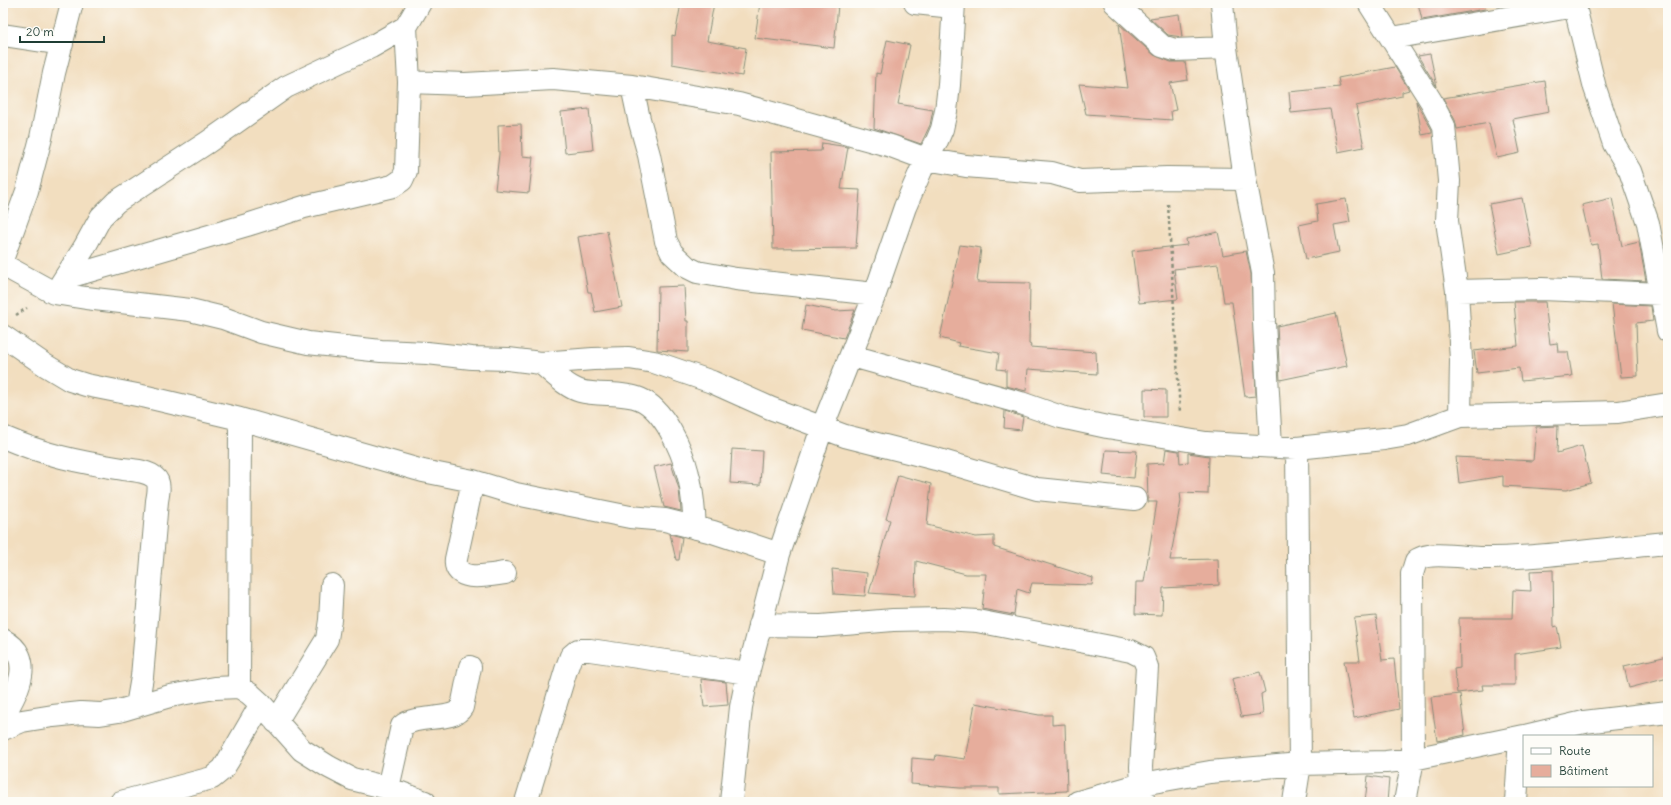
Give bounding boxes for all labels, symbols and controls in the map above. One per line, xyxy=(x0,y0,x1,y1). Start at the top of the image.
scale bar xyxy=(20,18,104,44)
text: 20 m xyxy=(26,24,54,39)
legend xyxy=(1523,735,1653,787)
text: Route xyxy=(1559,743,1591,758)
text: Bâtiment xyxy=(1559,763,1608,778)

